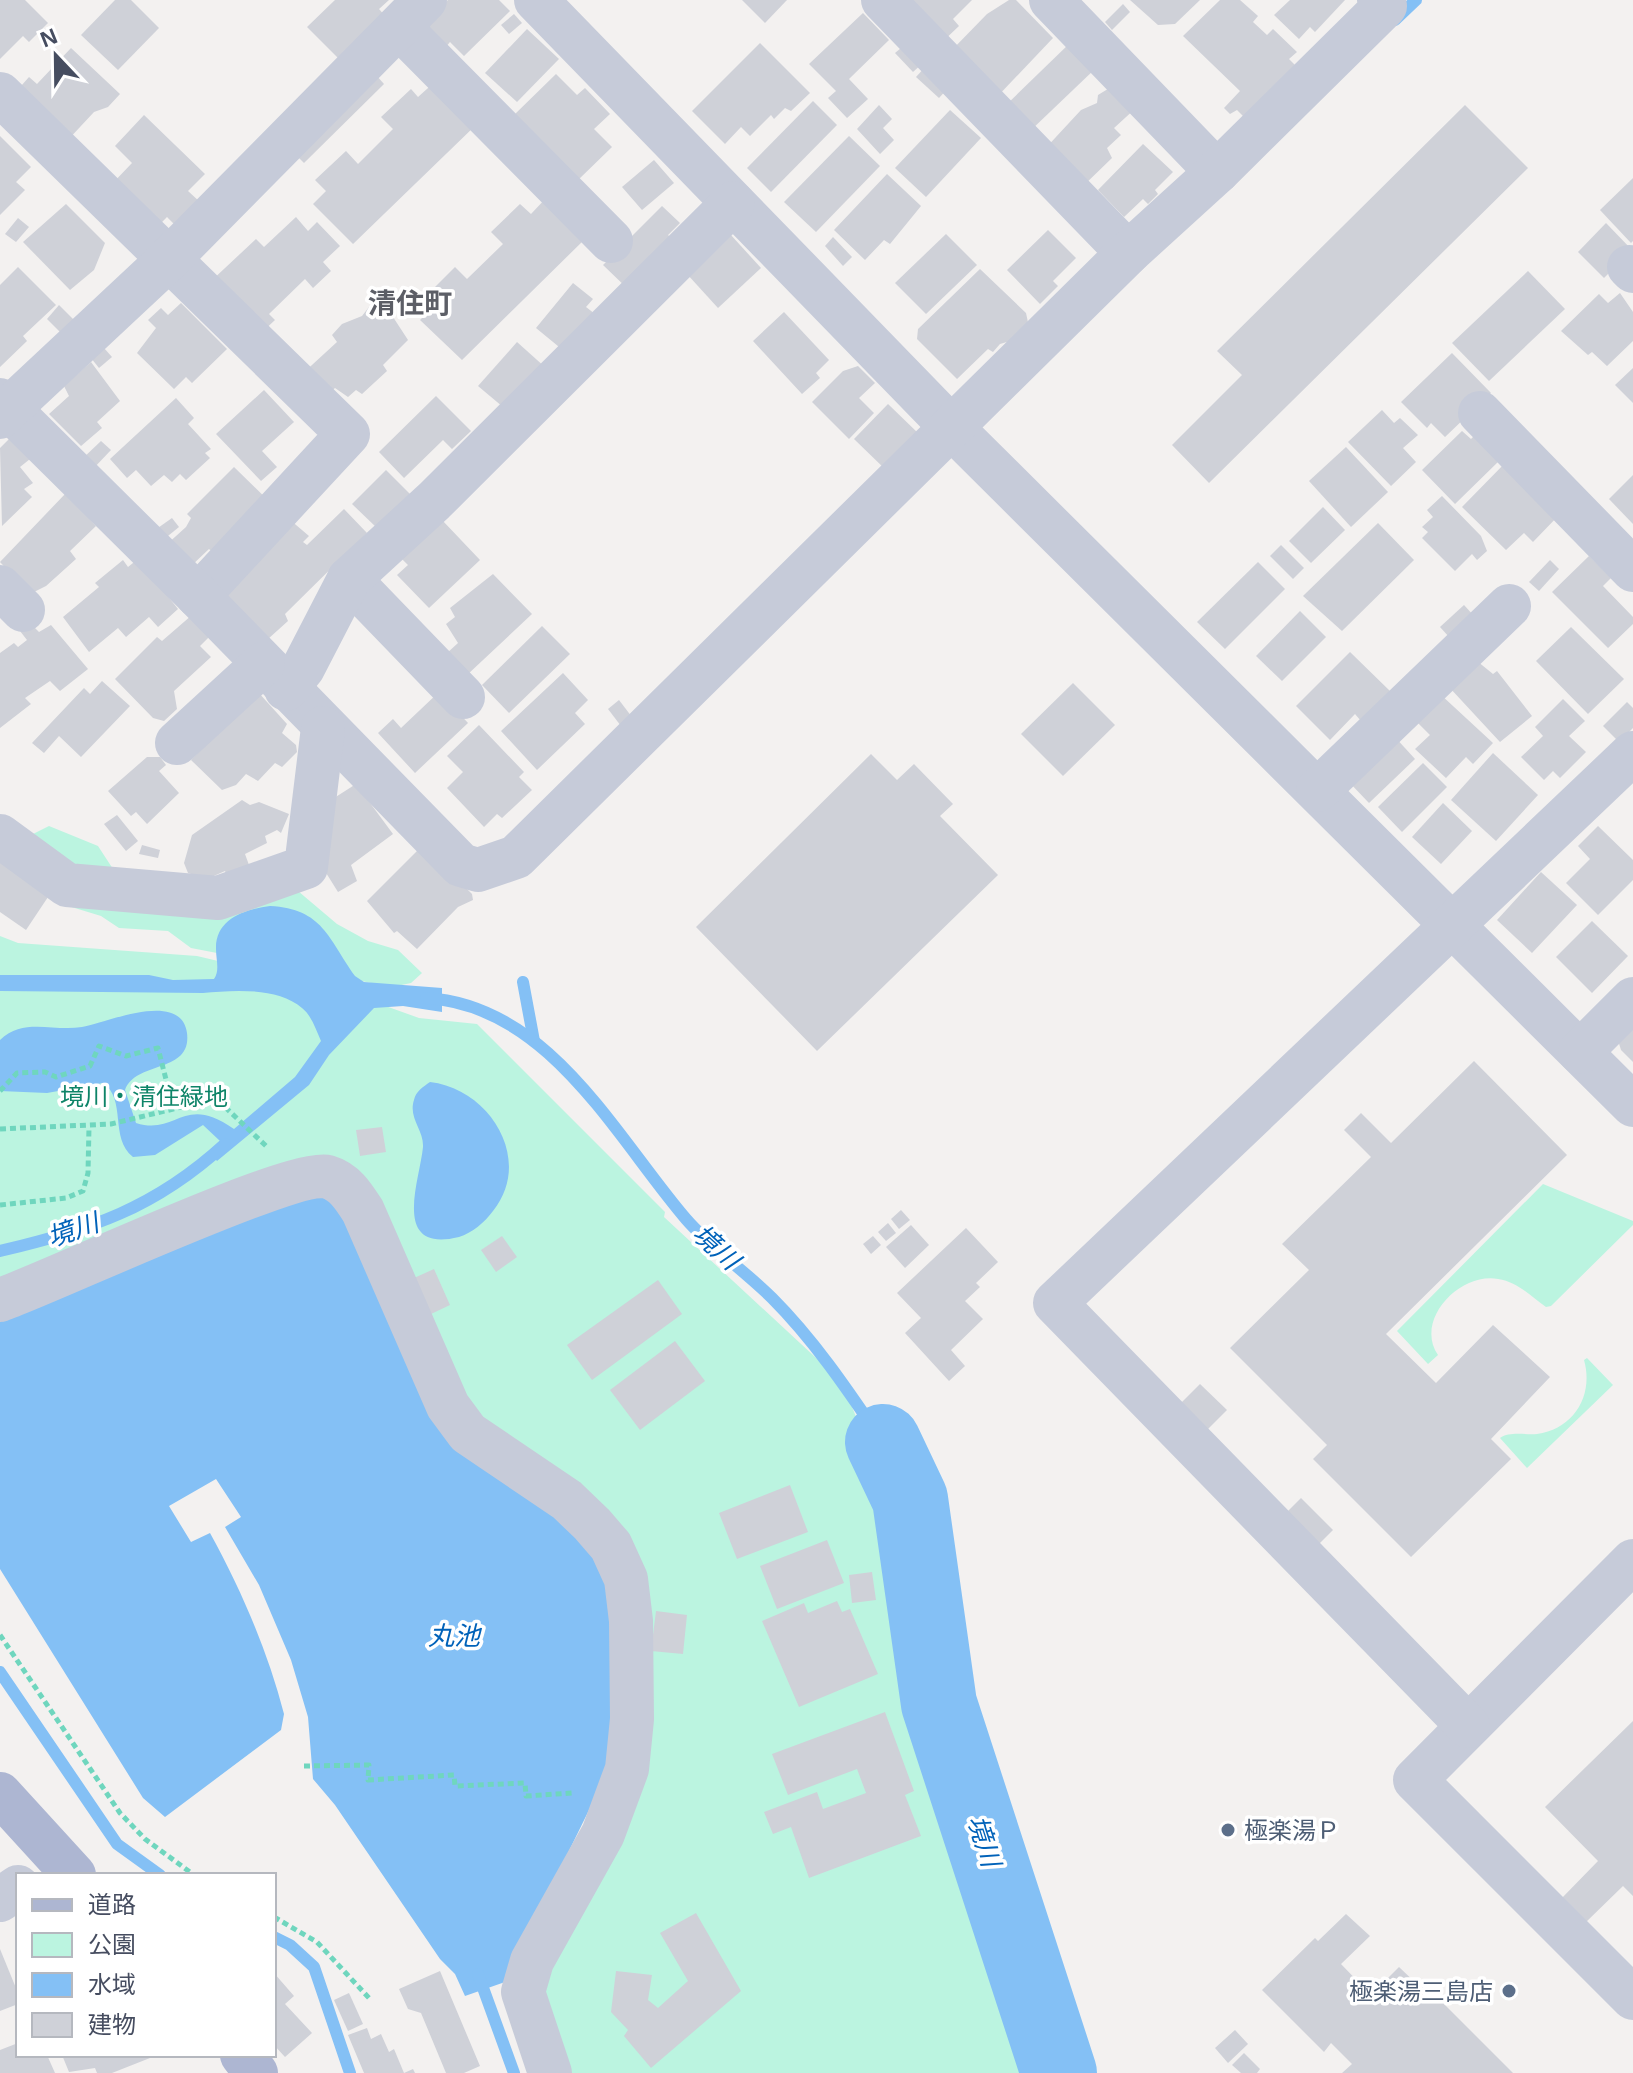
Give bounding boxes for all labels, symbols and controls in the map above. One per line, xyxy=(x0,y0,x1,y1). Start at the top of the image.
north arrow xyxy=(16,16,96,96)
text: N xyxy=(37,23,61,52)
district label: 清住町 xyxy=(368,288,452,319)
park label: 境川・清住緑地 xyxy=(60,1083,228,1110)
water label: 境川 xyxy=(44,1206,105,1253)
water label: 境川 xyxy=(687,1218,748,1278)
water label: 丸池 xyxy=(428,1621,483,1651)
water label: 境川 xyxy=(962,1812,1007,1873)
place label: 極楽湯Ｐ xyxy=(1244,1817,1340,1844)
marker: 極楽湯Ｐ xyxy=(1219,1821,1237,1839)
legend xyxy=(16,1873,276,2057)
text: 道路 xyxy=(88,1891,136,1918)
text: 公園 xyxy=(88,1931,136,1958)
text: 水域 xyxy=(88,1971,136,1998)
place label: 極楽湯三島店 xyxy=(1349,1978,1493,2005)
marker: 極楽湯三島店 xyxy=(1500,1982,1518,2000)
text: 建物 xyxy=(88,2011,136,2038)

